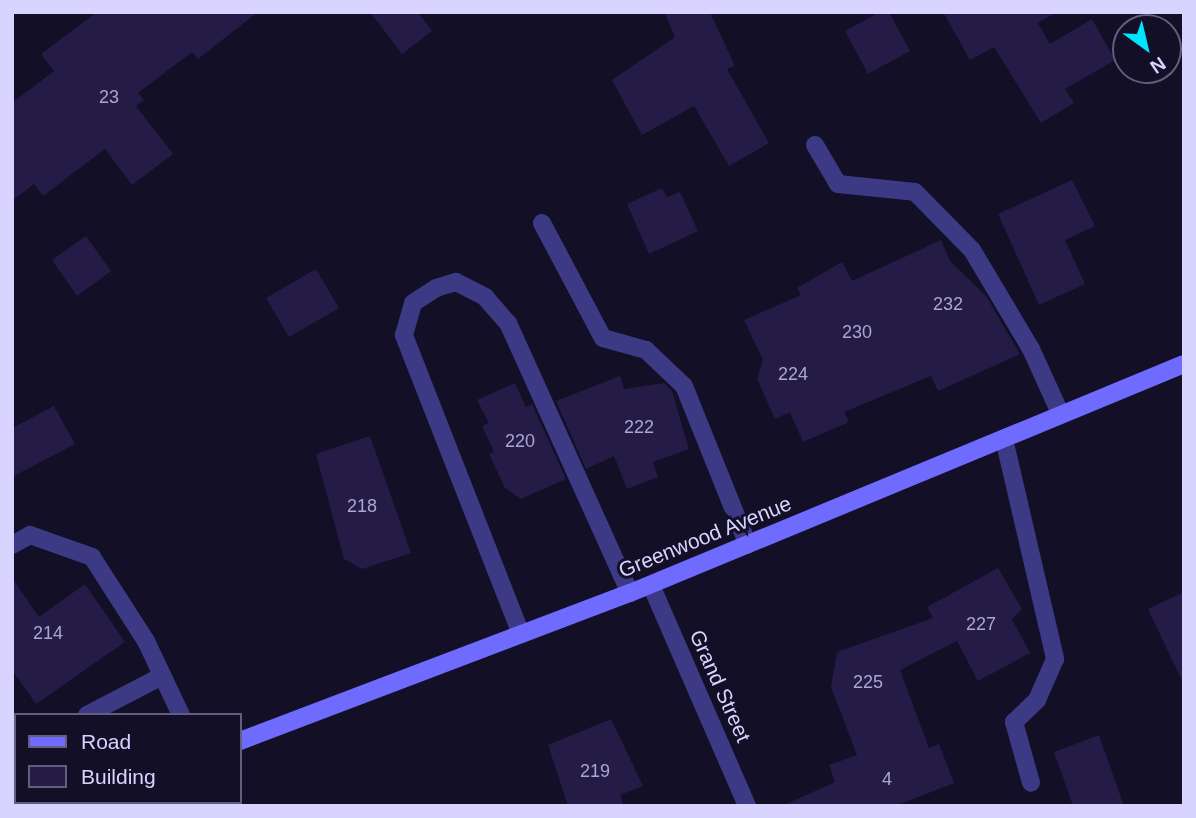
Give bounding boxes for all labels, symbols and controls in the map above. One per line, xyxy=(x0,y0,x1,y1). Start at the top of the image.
north arrow xyxy=(1112,14,1182,84)
text: N xyxy=(1146,53,1169,78)
house number: 23 xyxy=(99,86,119,108)
house number: 232 xyxy=(933,293,963,315)
house number: 230 xyxy=(842,321,872,343)
house number: 224 xyxy=(778,363,808,385)
house number: 222 xyxy=(624,416,654,438)
house number: 220 xyxy=(505,430,535,452)
street label: Greenwood Avenue xyxy=(614,491,796,583)
house number: 218 xyxy=(347,495,377,517)
house number: 227 xyxy=(966,613,996,635)
house number: 214 xyxy=(33,622,63,644)
street label: Grand Street xyxy=(684,626,756,746)
house number: 225 xyxy=(853,671,883,693)
legend xyxy=(14,713,242,804)
text: Road xyxy=(81,730,131,753)
house number: 219 xyxy=(580,760,610,782)
text: Building xyxy=(81,765,156,788)
house number: 4 xyxy=(882,768,892,790)

